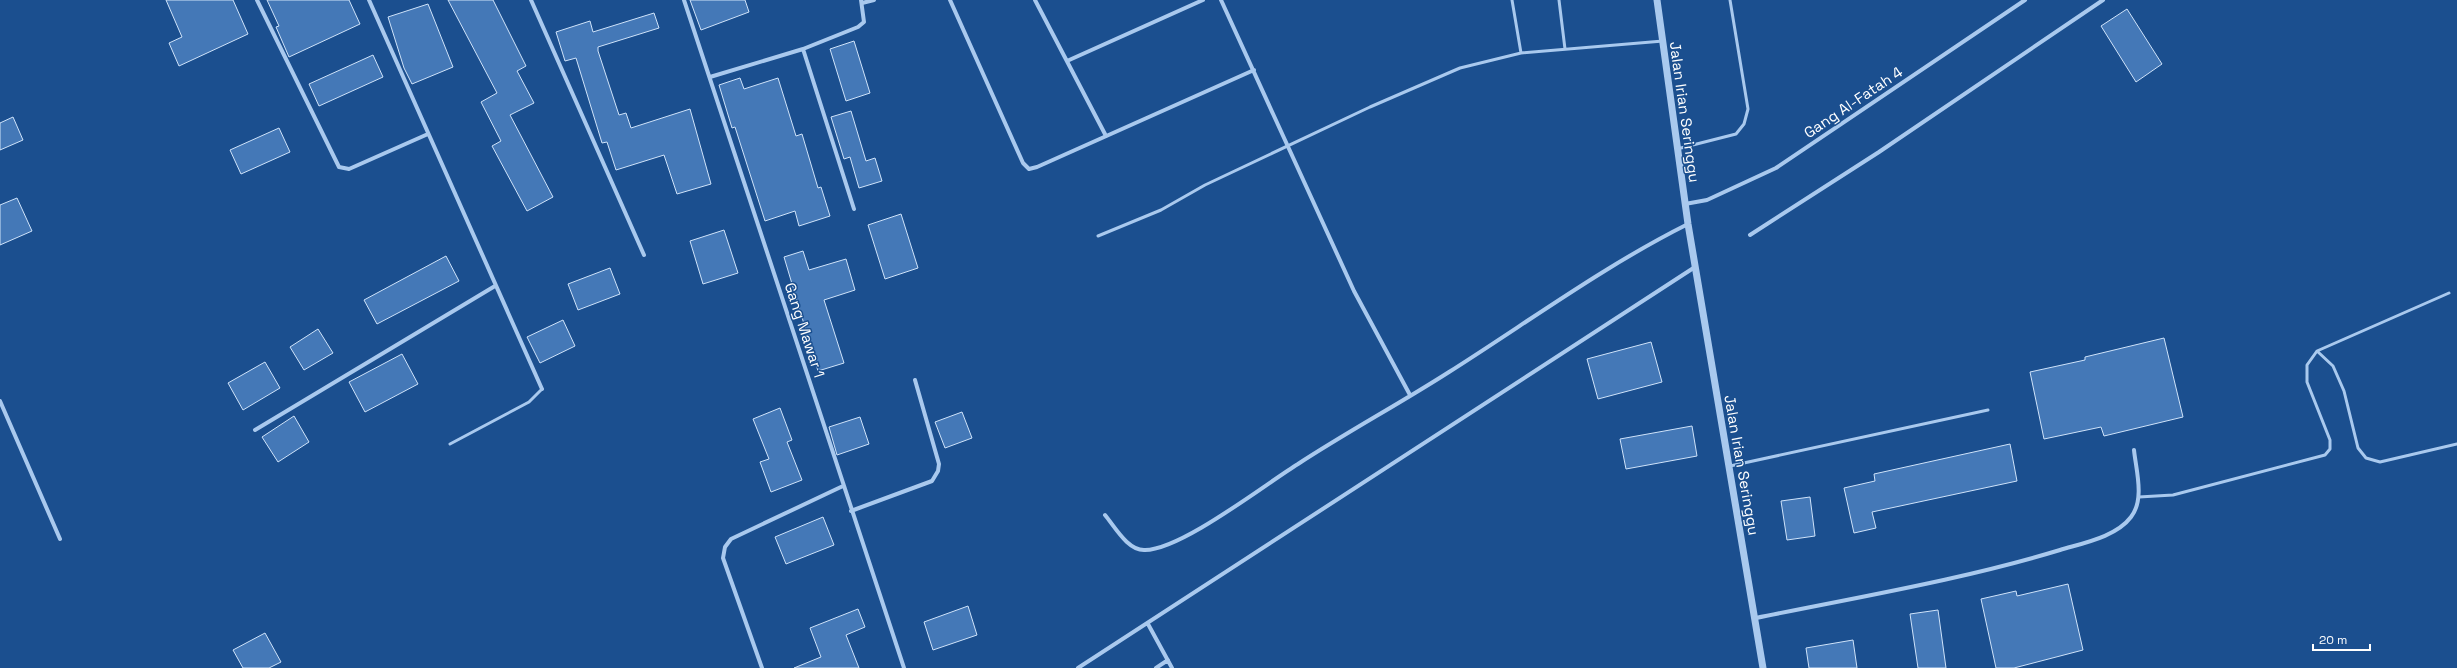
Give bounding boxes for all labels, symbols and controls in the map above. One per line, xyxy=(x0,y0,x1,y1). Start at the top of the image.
street label: Jalan Irian Seringgu xyxy=(1666,40,1704,184)
street label: Gang Al-Fatah 4 xyxy=(1800,62,1906,142)
street label: Gang Mawar 1 xyxy=(781,280,829,380)
street label: Jalan Irian Seringgu xyxy=(1720,393,1764,537)
scale bar xyxy=(2313,626,2370,652)
text: 20 m xyxy=(2319,632,2347,648)

